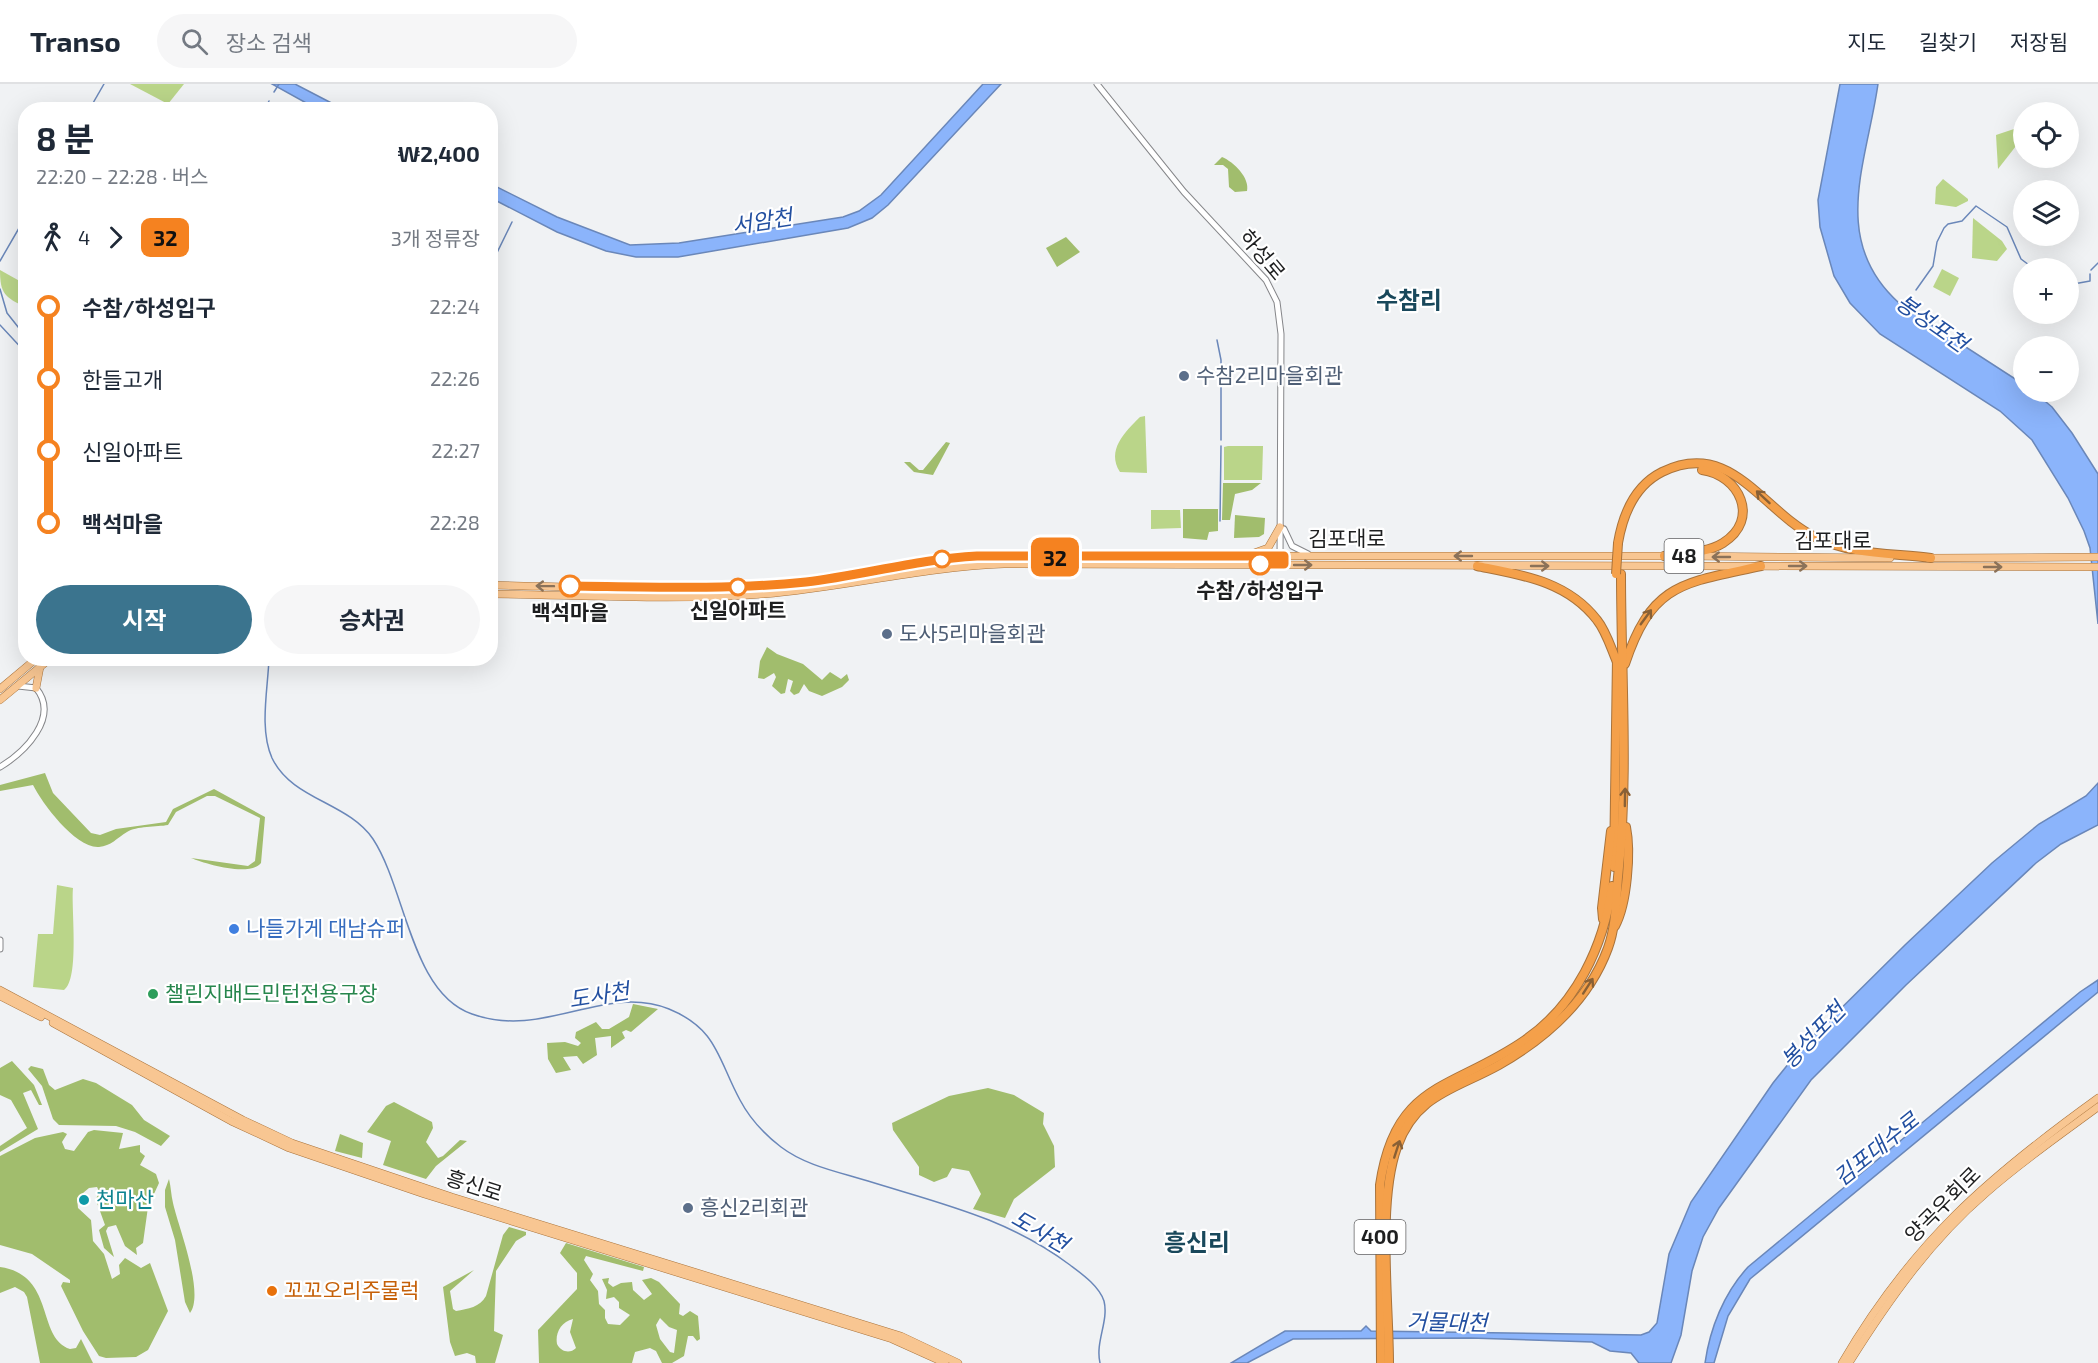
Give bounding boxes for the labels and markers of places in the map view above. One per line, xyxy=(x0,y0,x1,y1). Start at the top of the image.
place label: 수참2리마을회관 xyxy=(1196,362,1343,387)
marker: 수참2리마을회관 xyxy=(1177,369,1191,383)
unlabelled marker xyxy=(933,550,951,568)
marker: 수참/하성입구 xyxy=(1249,553,1271,575)
marker: 백석마을 xyxy=(559,575,581,597)
place label: 수참/하성입구 xyxy=(1196,577,1324,602)
marker: 신일아파트 xyxy=(729,578,747,596)
place label: 신일아파트 xyxy=(690,597,786,622)
place label: 백석마을 xyxy=(531,599,609,624)
place label: 도사5리마을회관 xyxy=(899,620,1046,645)
marker: 도사5리마을회관 xyxy=(880,627,894,641)
place label: 나들가게 대남슈퍼 xyxy=(246,915,405,940)
marker: 나들가게 대남슈퍼 xyxy=(227,922,241,936)
place label: 챌린지배드민턴전용구장 xyxy=(165,980,378,1005)
marker: 챌린지배드민턴전용구장 xyxy=(146,987,160,1001)
place label: 천마산 xyxy=(96,1186,154,1211)
marker: 천마산 xyxy=(77,1193,91,1207)
place label: 흥신2리회관 xyxy=(700,1194,808,1219)
marker: 흥신2리회관 xyxy=(681,1201,695,1215)
place label: 꼬꼬오리주물럭 xyxy=(284,1277,419,1302)
marker: 꼬꼬오리주물럭 xyxy=(265,1284,279,1298)

